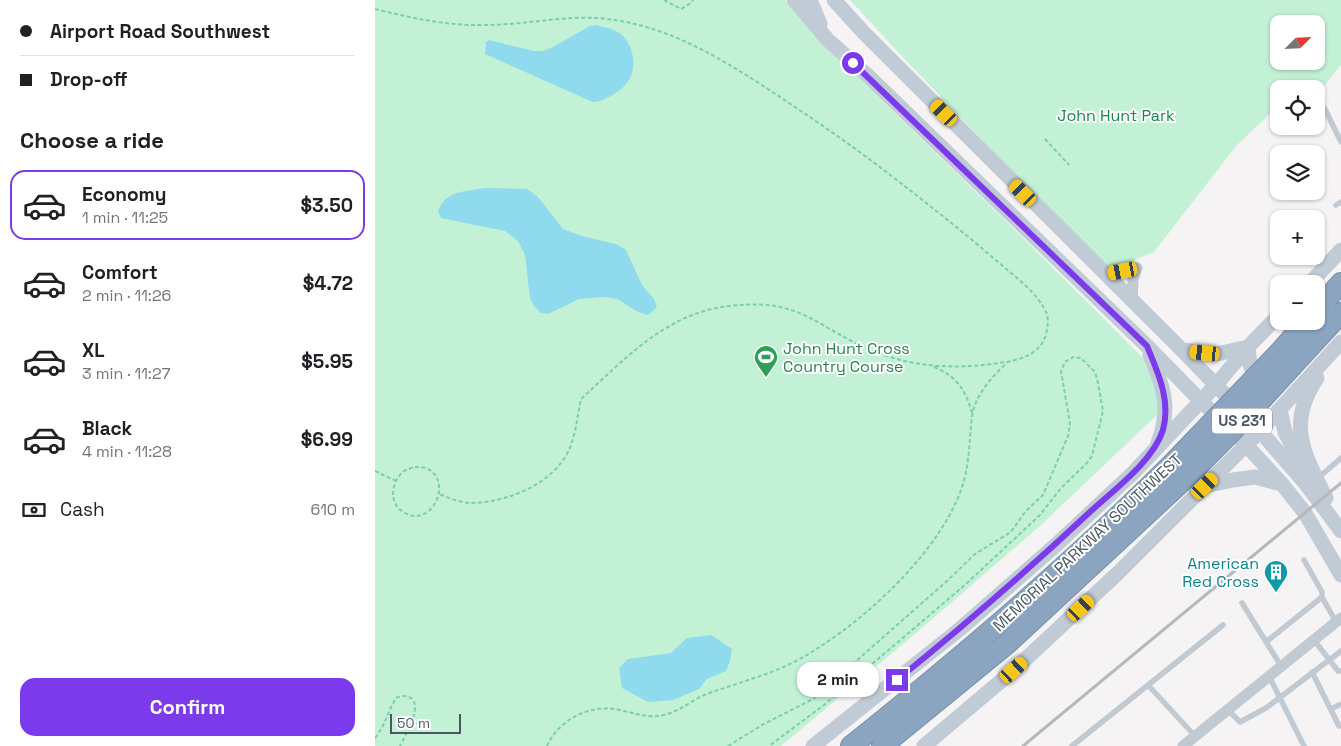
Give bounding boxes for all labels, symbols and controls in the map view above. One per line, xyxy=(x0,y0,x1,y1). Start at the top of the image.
north arrow xyxy=(1270,15,1325,70)
map controls xyxy=(1270,15,1325,330)
text: Airport Road Southwest xyxy=(50,19,270,44)
route start xyxy=(842,52,864,74)
text: Drop-off xyxy=(50,67,128,92)
button: locate xyxy=(1270,80,1325,135)
car xyxy=(928,97,959,129)
park label: John Hunt Park xyxy=(1057,105,1175,126)
text: Choose a ride xyxy=(20,126,164,154)
button: layers xyxy=(1270,145,1325,200)
car xyxy=(1007,177,1038,209)
text: Economy xyxy=(82,182,166,207)
icon: car xyxy=(22,183,67,228)
text: $3.50 xyxy=(301,193,353,218)
text: 1 min · 11:25 xyxy=(82,207,168,228)
button: + xyxy=(1270,210,1325,265)
text: Comfort xyxy=(82,260,158,285)
icon: car xyxy=(22,261,67,306)
car xyxy=(1106,261,1139,281)
text: $4.72 xyxy=(303,271,353,296)
button: − xyxy=(1270,275,1325,330)
text: 2 min · 11:26 xyxy=(82,285,171,306)
text: XL xyxy=(82,338,105,363)
place label: John Hunt Cross Country Course xyxy=(783,338,910,377)
icon: car xyxy=(22,339,67,384)
sports icon: John Hunt Cross Country Course xyxy=(753,344,779,378)
car xyxy=(1189,344,1220,362)
text: $5.95 xyxy=(301,349,353,374)
text: 3 min · 11:27 xyxy=(82,363,170,384)
road number: US 231 xyxy=(1212,408,1272,434)
text: Black xyxy=(82,416,132,441)
icon: car xyxy=(22,417,67,462)
text: $6.99 xyxy=(301,427,353,452)
text: 4 min · 11:28 xyxy=(82,441,172,462)
street label: MEMORIAL PARKWAY SOUTHWEST xyxy=(988,449,1186,636)
car xyxy=(1189,470,1220,502)
icon: cash xyxy=(20,496,48,524)
text: Cash xyxy=(60,497,105,522)
text: 610 m xyxy=(310,499,355,520)
place label: American Red Cross xyxy=(1182,553,1259,592)
building icon: American Red Cross xyxy=(1263,559,1289,593)
car xyxy=(1064,592,1097,624)
car xyxy=(997,654,1030,686)
callout: 2 min xyxy=(797,662,879,698)
text: 2 min xyxy=(817,669,859,690)
route end xyxy=(886,669,908,691)
button: Confirm xyxy=(20,678,355,736)
scale bar xyxy=(390,711,461,734)
text: 50 m xyxy=(397,714,430,732)

